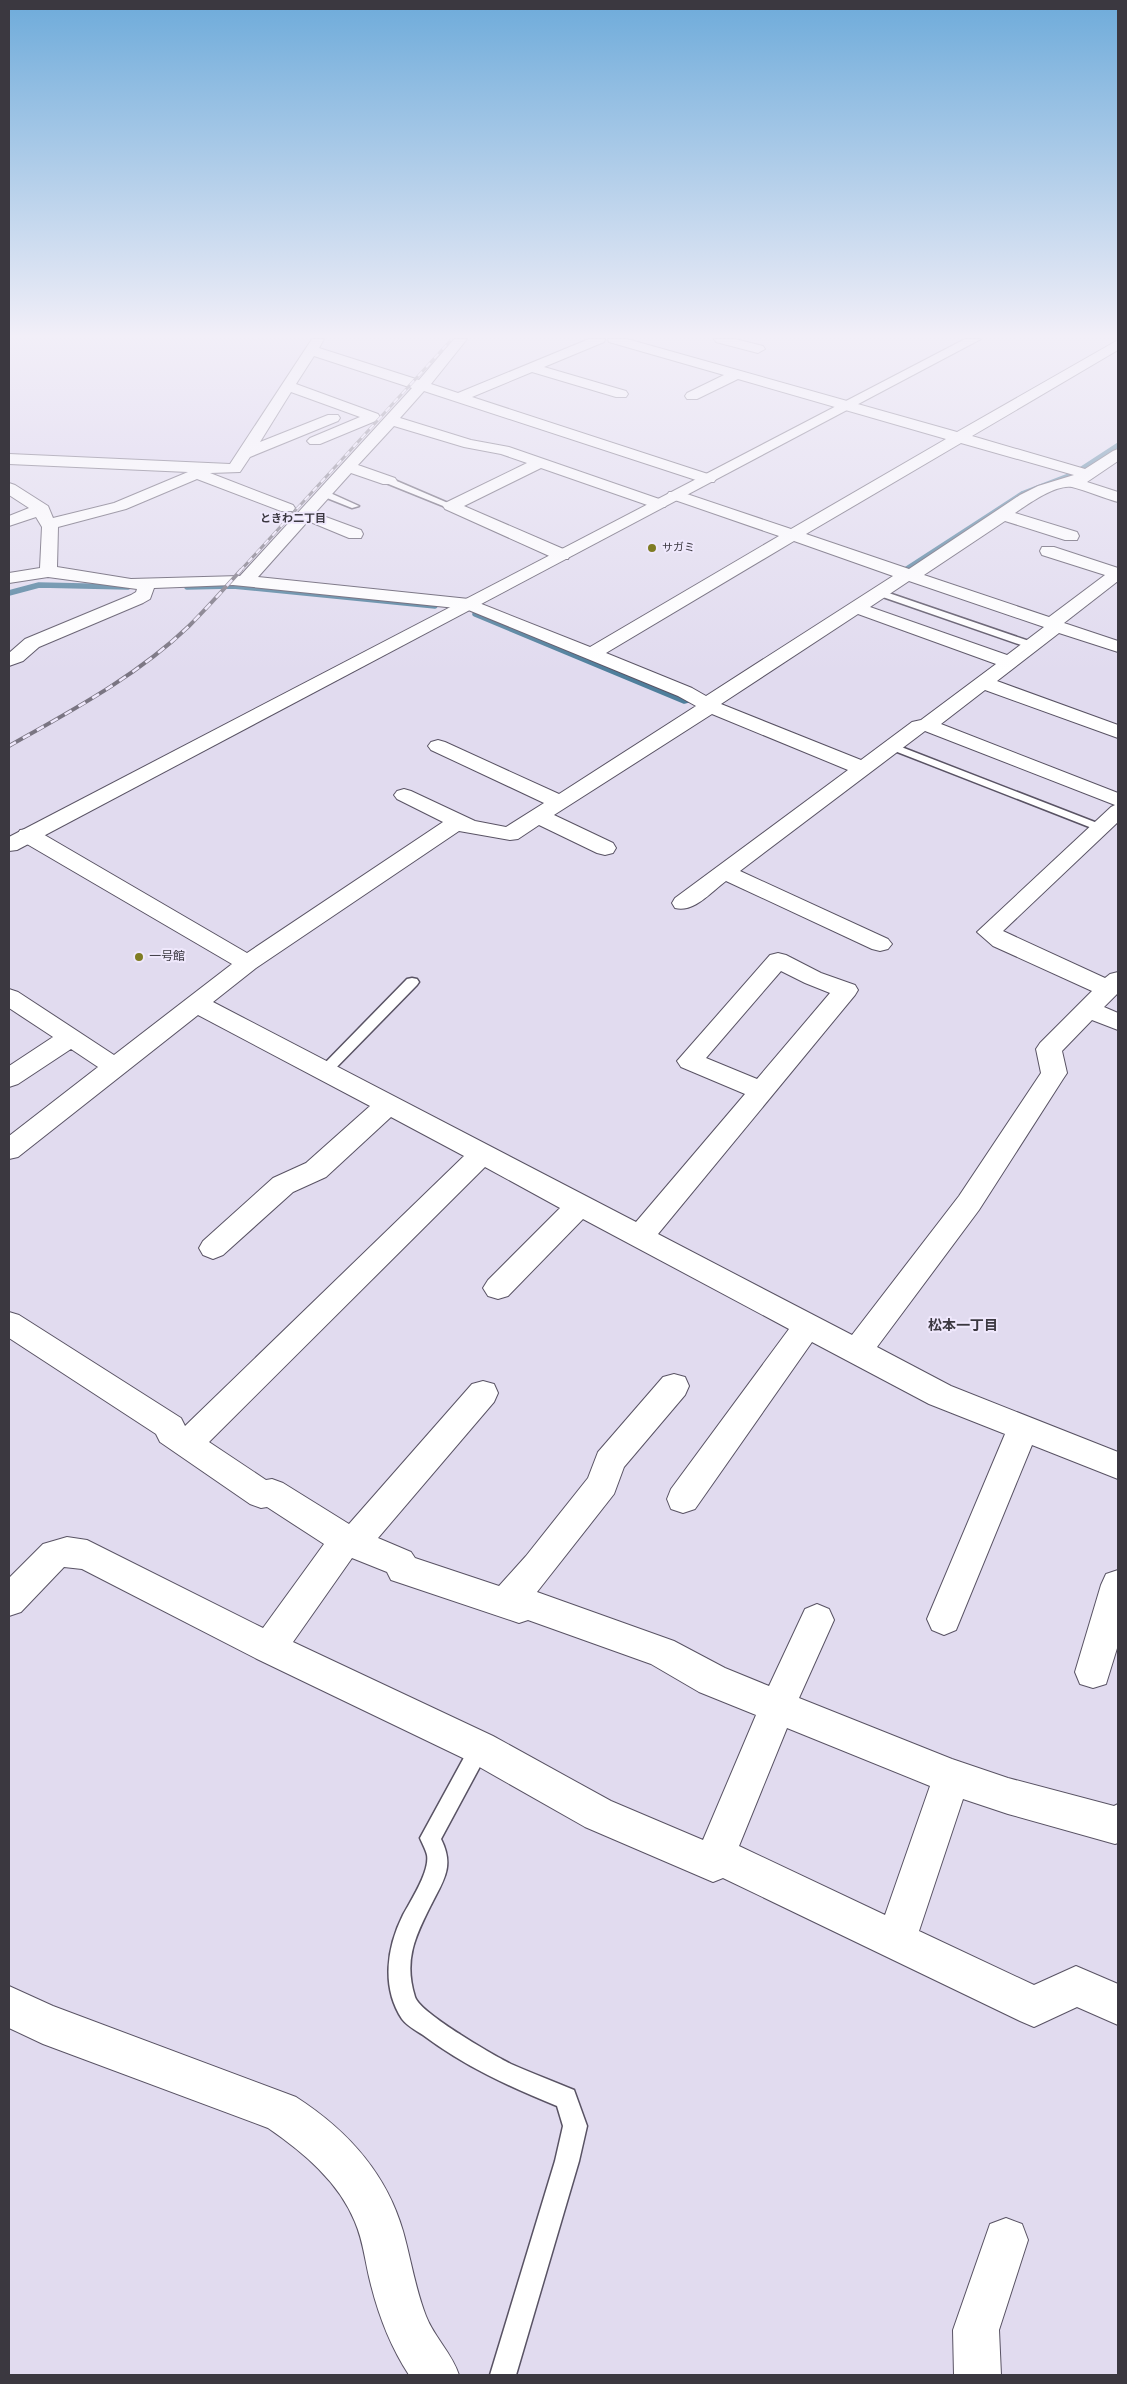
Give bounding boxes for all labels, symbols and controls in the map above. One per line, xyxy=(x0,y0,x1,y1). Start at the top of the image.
district label: ときわ二丁目 xyxy=(260,512,326,526)
place label: サガミ xyxy=(662,541,695,555)
marker: サガミ xyxy=(646,542,658,554)
place label: 一号館 xyxy=(149,949,185,965)
marker: 一号館 xyxy=(133,951,145,963)
district label: 松本一丁目 xyxy=(928,1318,998,1335)

